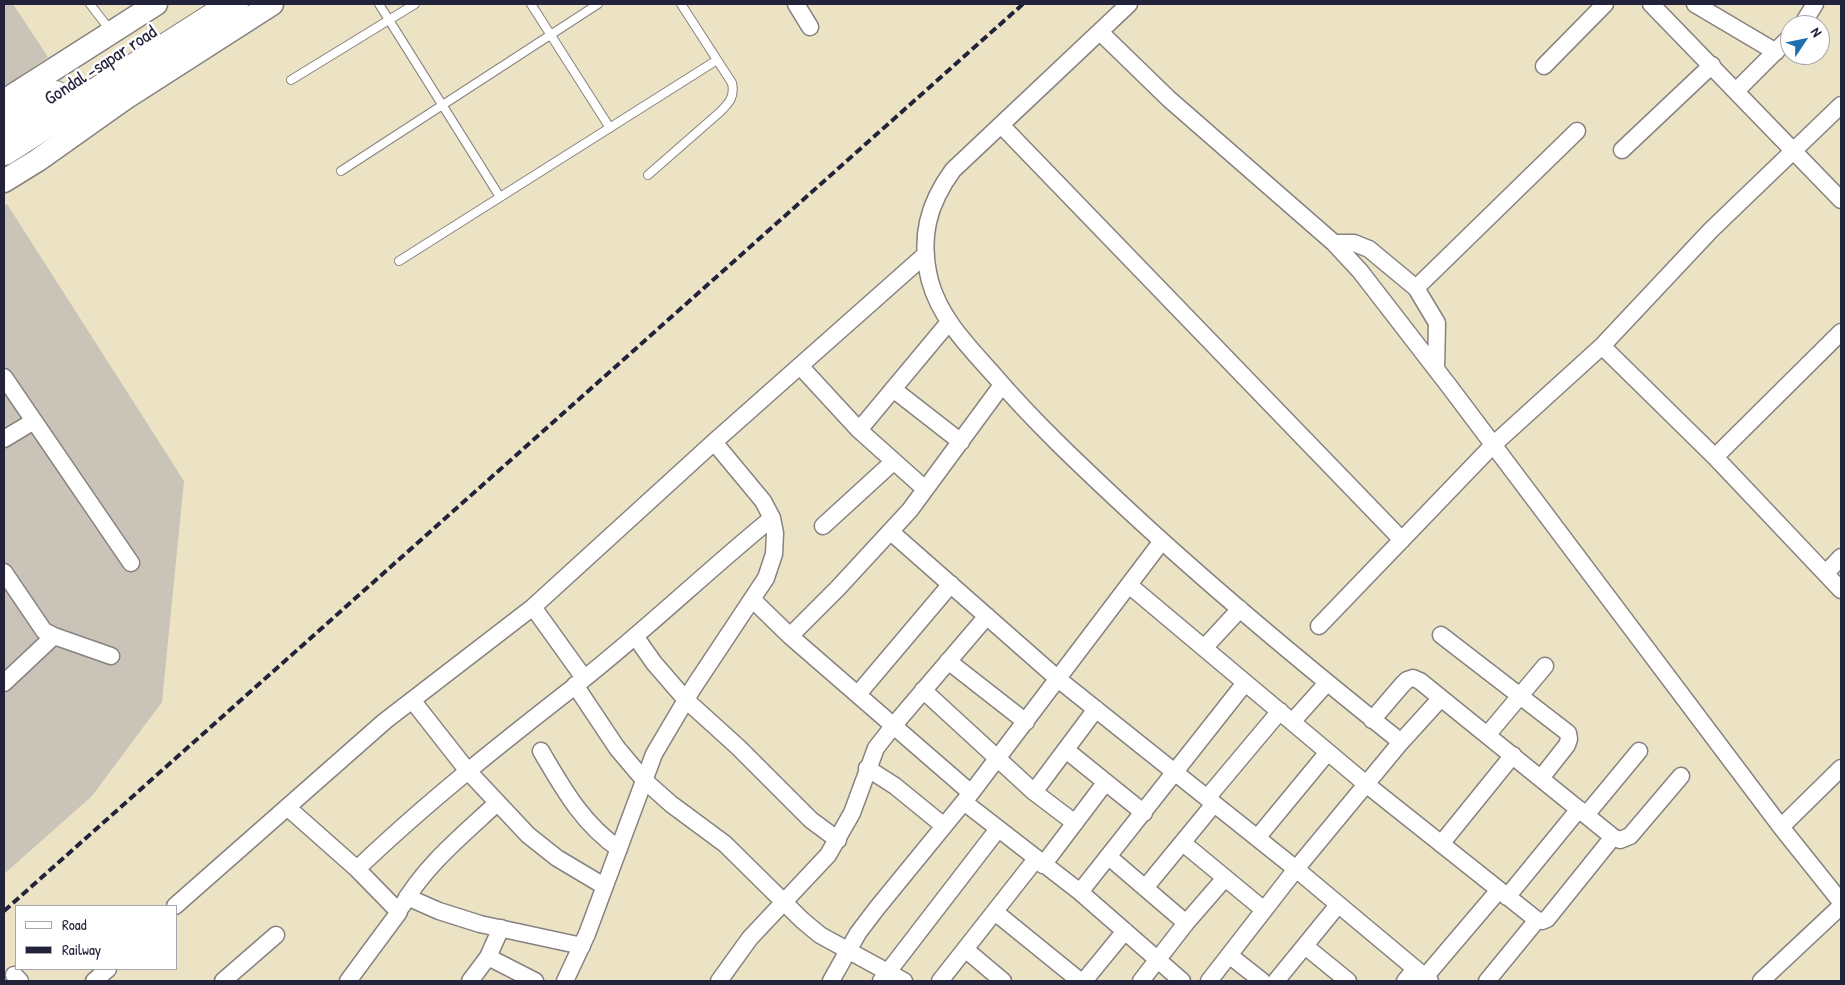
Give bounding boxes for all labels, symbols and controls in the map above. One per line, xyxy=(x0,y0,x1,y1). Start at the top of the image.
north arrow xyxy=(1780,15,1830,65)
street label: Gondal -sapar road xyxy=(41,21,161,111)
text: N xyxy=(1807,23,1827,40)
legend xyxy=(15,905,178,970)
text: Road xyxy=(62,914,87,935)
text: Railway xyxy=(62,939,101,960)

